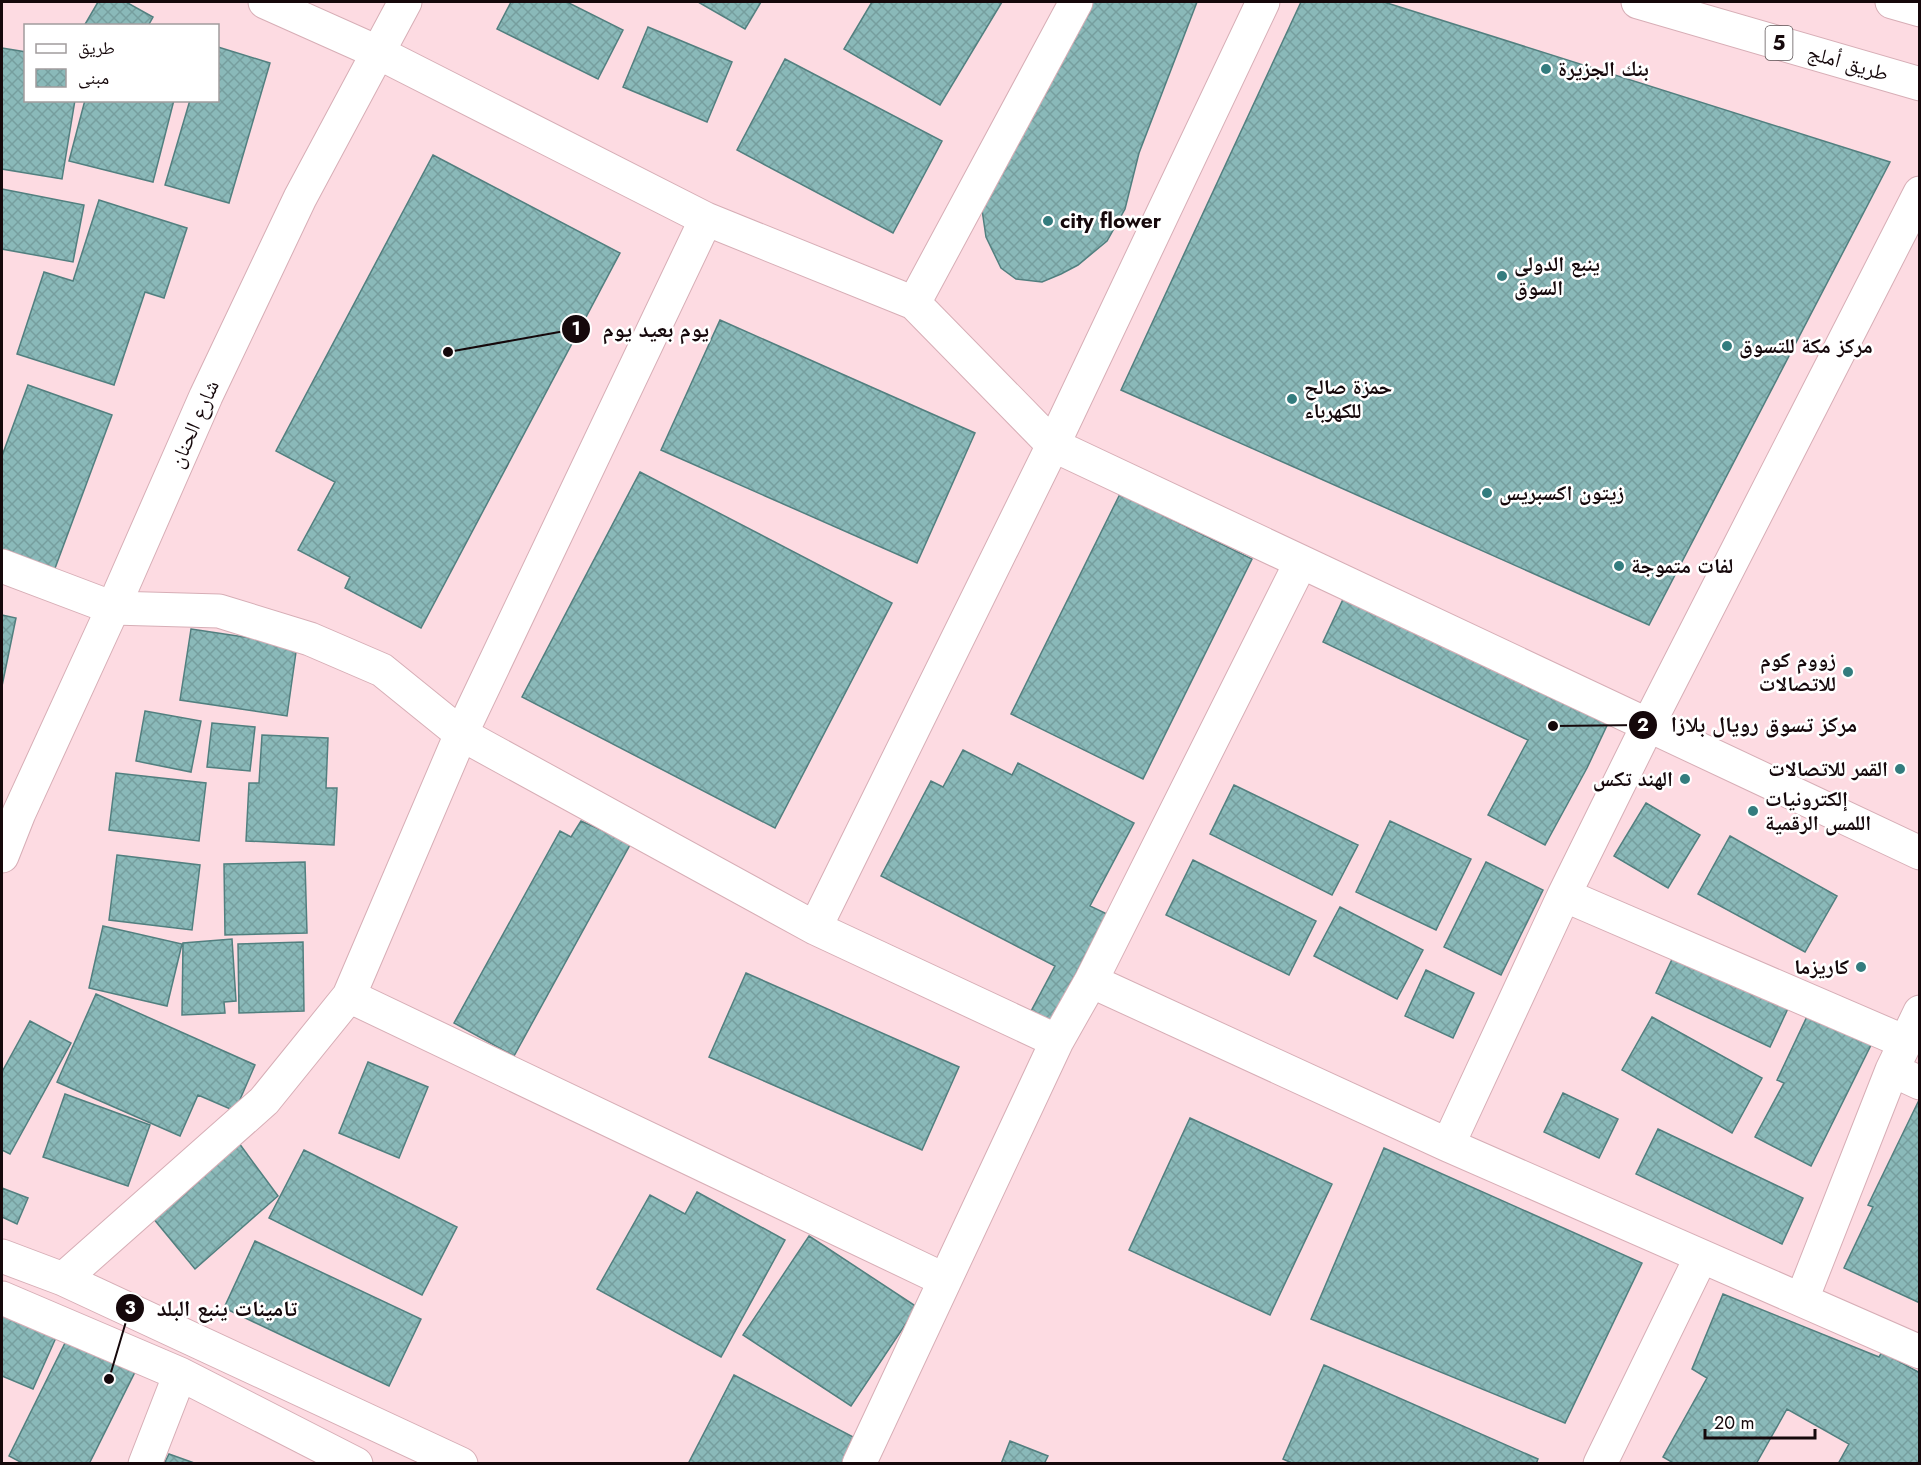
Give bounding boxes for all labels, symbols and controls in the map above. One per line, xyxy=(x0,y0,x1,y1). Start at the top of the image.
legend xyxy=(24,24,219,102)
road number: 5 xyxy=(1766,26,1792,60)
text: طريق xyxy=(78,35,115,61)
street label: طريق أملج xyxy=(1804,37,1892,89)
place label: بنك الجزيرة xyxy=(1558,54,1649,84)
marker: بنك الجزيرة xyxy=(1539,62,1553,76)
text: مبنى xyxy=(78,65,109,91)
place label: city flower xyxy=(1060,206,1162,236)
marker: city flower xyxy=(1041,214,1055,228)
place label: ينبع الدولى السوق xyxy=(1514,249,1600,303)
marker: ينبع الدولى السوق xyxy=(1495,269,1509,283)
callout: يوم بعيد يوم xyxy=(561,309,721,349)
text: يوم بعيد يوم xyxy=(603,313,709,345)
text: 1 xyxy=(571,316,581,342)
place label: مركز مكة للتسوق xyxy=(1739,331,1873,361)
marker: مركز مكة للتسوق xyxy=(1720,339,1734,353)
place label: حمزة صالح للكهرباء xyxy=(1304,372,1392,426)
street label: شارع الحنان xyxy=(161,375,227,473)
marker: حمزة صالح للكهرباء xyxy=(1285,392,1299,406)
place label: زيتون اكسبريس xyxy=(1499,478,1624,508)
marker: زيتون اكسبريس xyxy=(1480,486,1494,500)
place label: لفات متموجة xyxy=(1631,551,1733,581)
marker: لفات متموجة xyxy=(1612,559,1626,573)
place label: زووم كوم للاتصالات xyxy=(1759,645,1836,699)
marker: زووم كوم للاتصالات xyxy=(1841,665,1855,679)
callout: مركز تسوق رويال بلازا xyxy=(1628,705,1869,745)
text: مركز تسوق رويال بلازا xyxy=(1671,708,1857,740)
text: 2 xyxy=(1637,712,1649,738)
place label: القمر للاتصالات xyxy=(1768,754,1888,784)
marker: القمر للاتصالات xyxy=(1893,762,1907,776)
place label: الهند تكس xyxy=(1593,764,1673,794)
marker: الهند تكس xyxy=(1678,772,1692,786)
place label: إلكترونيات اللمس الرقمية xyxy=(1765,784,1871,838)
marker: إلكترونيات اللمس الرقمية xyxy=(1746,804,1760,818)
place label: كاريزما xyxy=(1794,952,1849,982)
marker: كاريزما xyxy=(1854,960,1868,974)
callout: تامينات ينبع البلد xyxy=(115,1288,309,1328)
text: تامينات ينبع البلد xyxy=(157,1292,297,1324)
text: 3 xyxy=(124,1295,136,1321)
scale bar xyxy=(1705,1402,1814,1440)
text: 20 m xyxy=(1714,1410,1754,1436)

